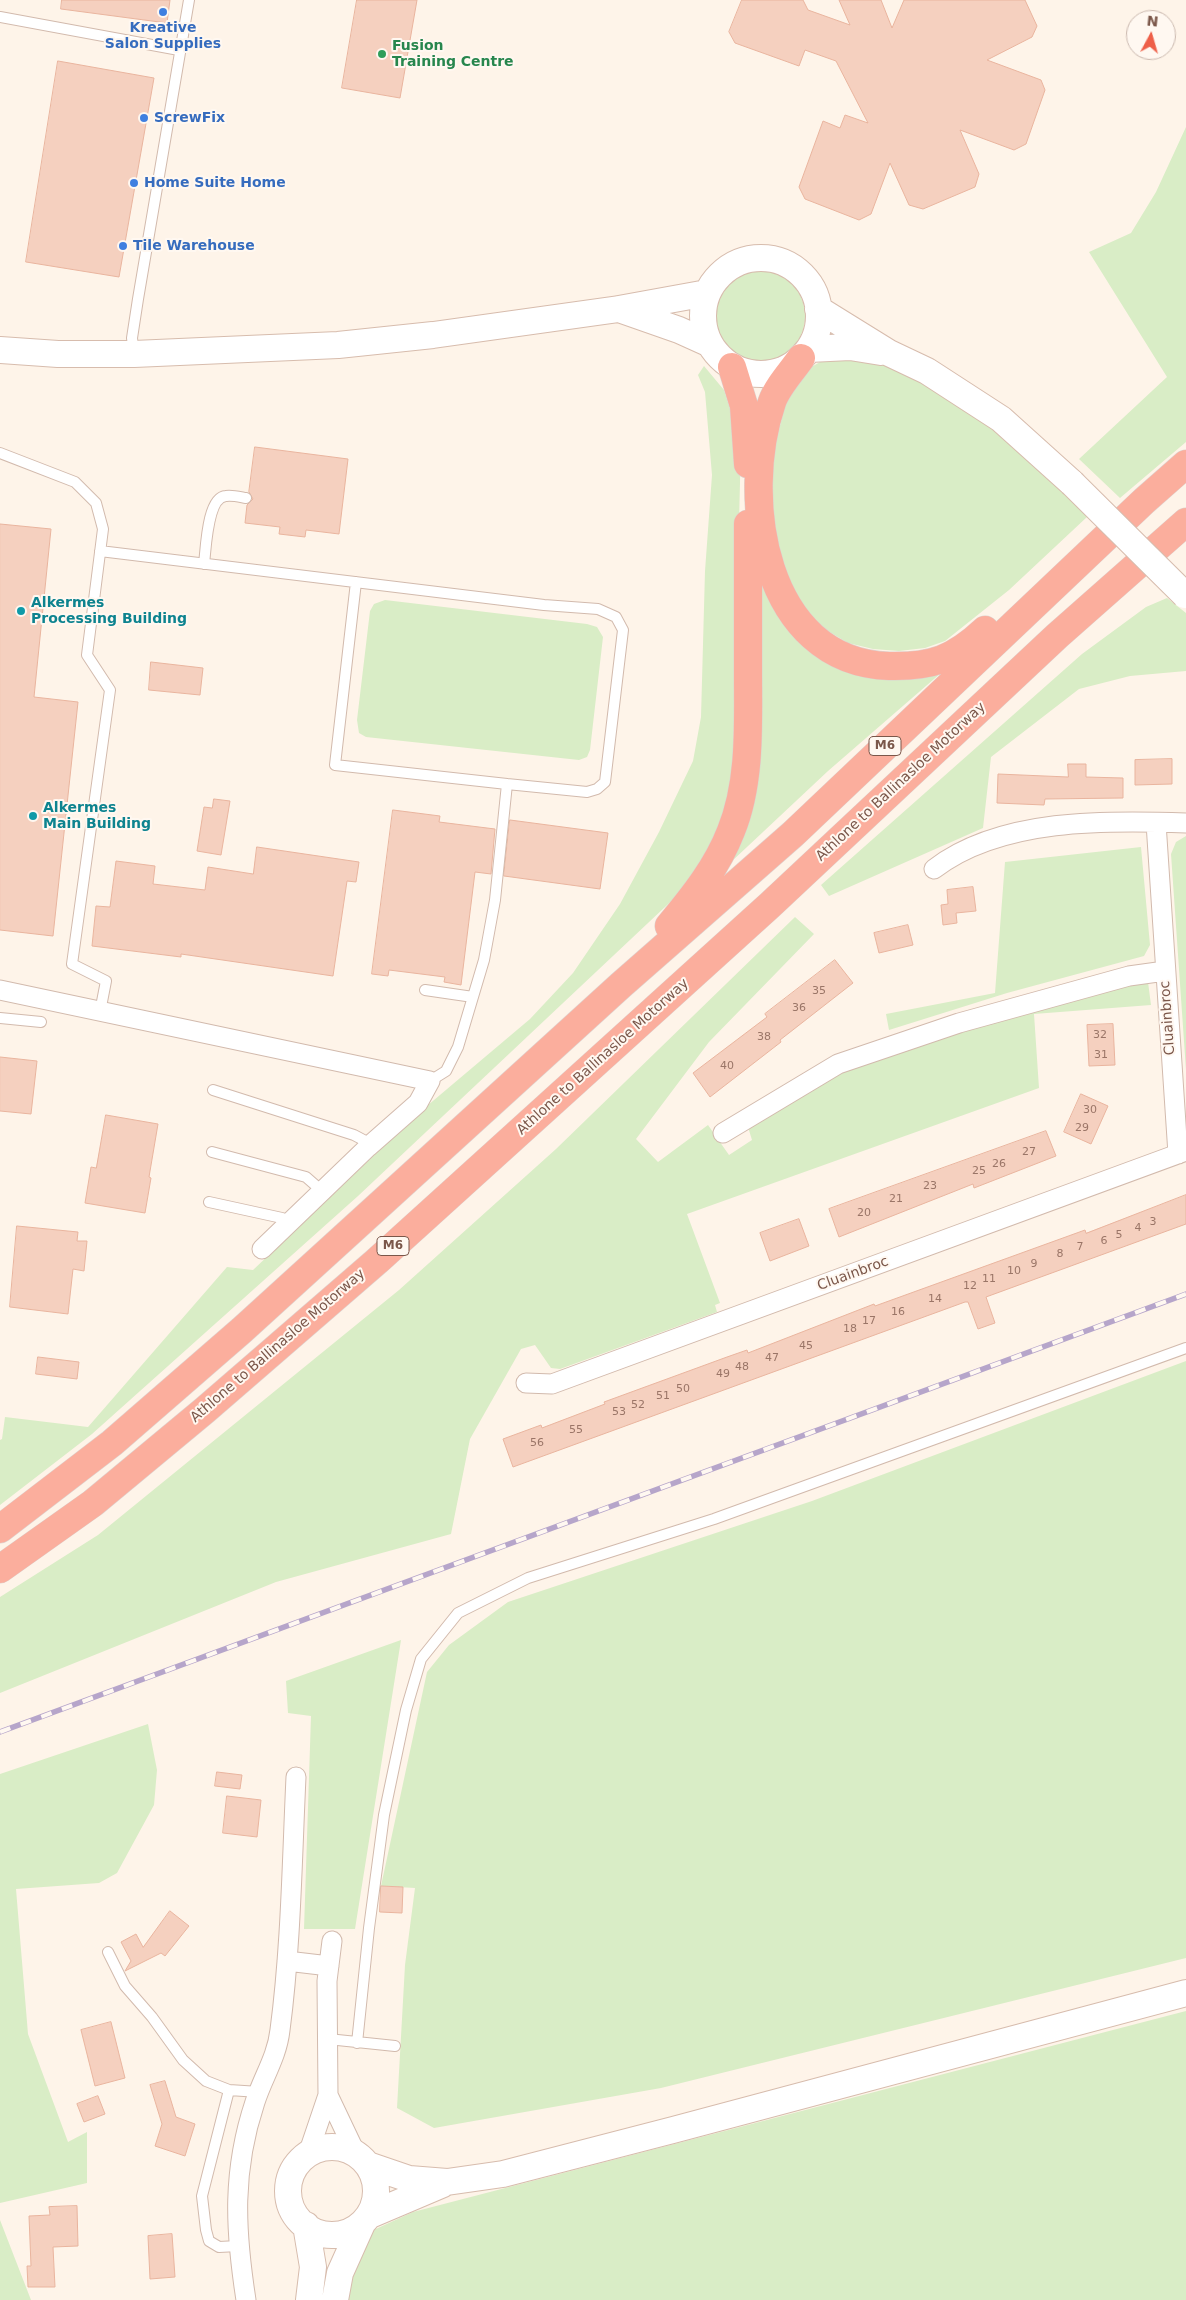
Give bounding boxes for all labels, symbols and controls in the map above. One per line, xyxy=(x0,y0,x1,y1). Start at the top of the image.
marker: Kreative Salon Supplies xyxy=(157,6,169,18)
north arrow xyxy=(1126,10,1176,60)
text: N xyxy=(1146,13,1159,30)
place label: Kreative Salon Supplies xyxy=(105,20,221,52)
place label: Fusion Training Centre xyxy=(392,38,514,70)
marker: Fusion Training Centre xyxy=(376,48,388,60)
place label: ScrewFix xyxy=(154,110,225,126)
marker: ScrewFix xyxy=(138,112,150,124)
place label: Home Suite Home xyxy=(144,175,286,191)
marker: Home Suite Home xyxy=(128,177,140,189)
place label: Tile Warehouse xyxy=(133,238,255,254)
marker: Tile Warehouse xyxy=(117,240,129,252)
place label: Alkermes Processing Building xyxy=(31,595,187,628)
marker: Alkermes Processing Building xyxy=(15,605,27,617)
street label: Athlone to Ballinasloe Motorway xyxy=(813,699,989,865)
road number: M6 xyxy=(869,736,901,756)
place label: Alkermes Main Building xyxy=(43,800,151,832)
marker: Alkermes Main Building xyxy=(27,810,39,822)
street label: Athlone to Ballinasloe Motorway xyxy=(514,975,692,1139)
street label: Cluainbroc xyxy=(1157,980,1179,1056)
house number: 35 xyxy=(812,984,826,998)
house number: 36 xyxy=(792,1001,806,1015)
house number: 32 xyxy=(1093,1028,1107,1042)
house number: 38 xyxy=(757,1030,771,1044)
house number: 31 xyxy=(1094,1048,1108,1062)
house number: 40 xyxy=(720,1059,734,1073)
house number: 30 xyxy=(1083,1103,1097,1117)
house number: 29 xyxy=(1075,1121,1089,1135)
house number: 27 xyxy=(1022,1145,1036,1159)
house number: 26 xyxy=(992,1157,1006,1171)
house number: 25 xyxy=(972,1164,986,1178)
house number: 23 xyxy=(923,1179,937,1193)
house number: 21 xyxy=(889,1192,903,1206)
house number: 20 xyxy=(857,1206,871,1220)
house number: 3 xyxy=(1150,1215,1156,1229)
house number: 4 xyxy=(1135,1221,1141,1235)
house number: 5 xyxy=(1116,1228,1122,1242)
house number: 6 xyxy=(1101,1234,1107,1248)
road number: M6 xyxy=(377,1236,409,1256)
house number: 7 xyxy=(1077,1240,1083,1254)
house number: 8 xyxy=(1057,1247,1063,1261)
street label: Cluainbroc xyxy=(815,1253,891,1295)
house number: 9 xyxy=(1031,1257,1037,1271)
house number: 10 xyxy=(1007,1264,1021,1278)
street label: Athlone to Ballinasloe Motorway xyxy=(187,1266,369,1426)
house number: 11 xyxy=(982,1272,996,1286)
house number: 12 xyxy=(963,1279,977,1293)
house number: 14 xyxy=(928,1292,942,1306)
house number: 16 xyxy=(891,1305,905,1319)
house number: 17 xyxy=(862,1314,876,1328)
house number: 18 xyxy=(843,1322,857,1336)
house number: 45 xyxy=(799,1339,813,1353)
house number: 47 xyxy=(765,1351,779,1365)
house number: 48 xyxy=(735,1360,749,1374)
house number: 49 xyxy=(716,1367,730,1381)
house number: 50 xyxy=(676,1382,690,1396)
house number: 51 xyxy=(656,1389,670,1403)
house number: 52 xyxy=(631,1398,645,1412)
house number: 53 xyxy=(612,1405,626,1419)
house number: 55 xyxy=(569,1423,583,1437)
house number: 56 xyxy=(530,1436,544,1450)

